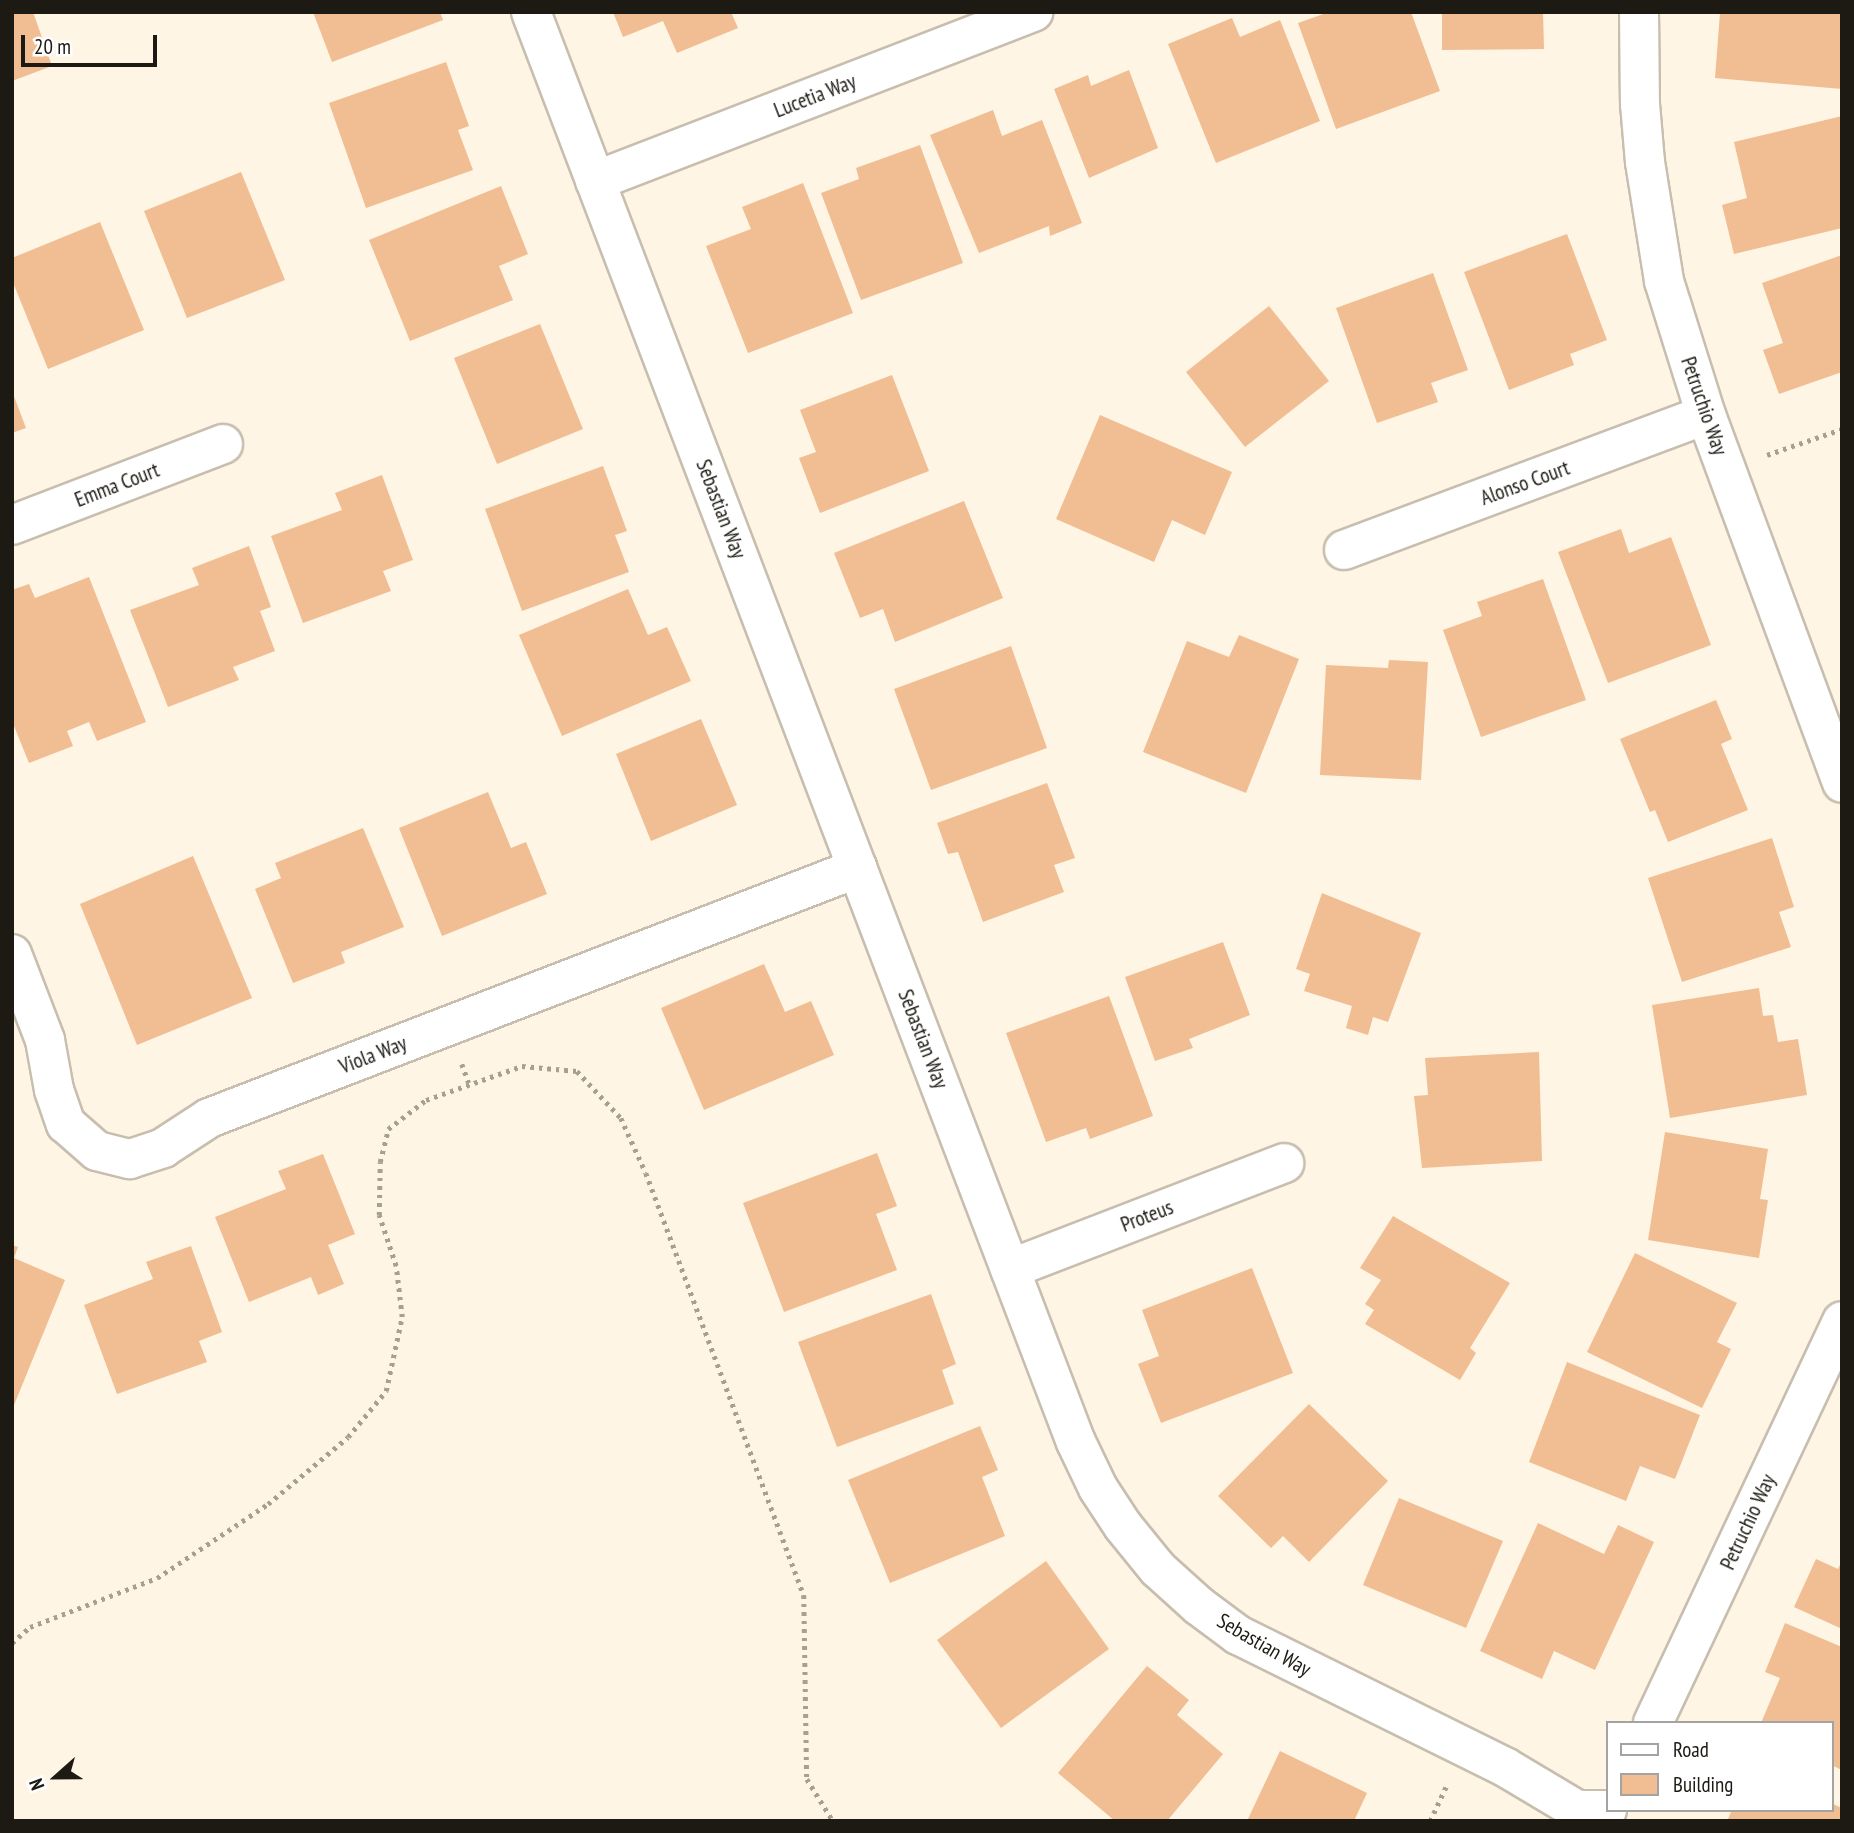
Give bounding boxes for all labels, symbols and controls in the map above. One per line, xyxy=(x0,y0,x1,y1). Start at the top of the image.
scale bar xyxy=(24,21,161,65)
text: 20 m xyxy=(34,33,71,60)
street label: Lucetia Way xyxy=(770,69,860,123)
street label: Petruchio Way xyxy=(1675,353,1733,459)
street label: Alonso Court xyxy=(1477,455,1573,511)
street label: Sebastian Way xyxy=(691,456,751,562)
street label: Emma Court xyxy=(71,457,163,513)
street label: Sebastian Way xyxy=(893,986,953,1092)
street label: Viola Way xyxy=(335,1031,411,1079)
street label: Proteus xyxy=(1117,1195,1177,1237)
street label: Petruchio Way xyxy=(1715,1470,1781,1574)
street label: Sebastian Way xyxy=(1213,1608,1315,1682)
legend xyxy=(1605,1721,1833,1812)
text: Road xyxy=(1673,1736,1709,1763)
north arrow xyxy=(21,1742,91,1812)
text: Building xyxy=(1673,1771,1733,1798)
text: N xyxy=(23,1775,49,1794)

